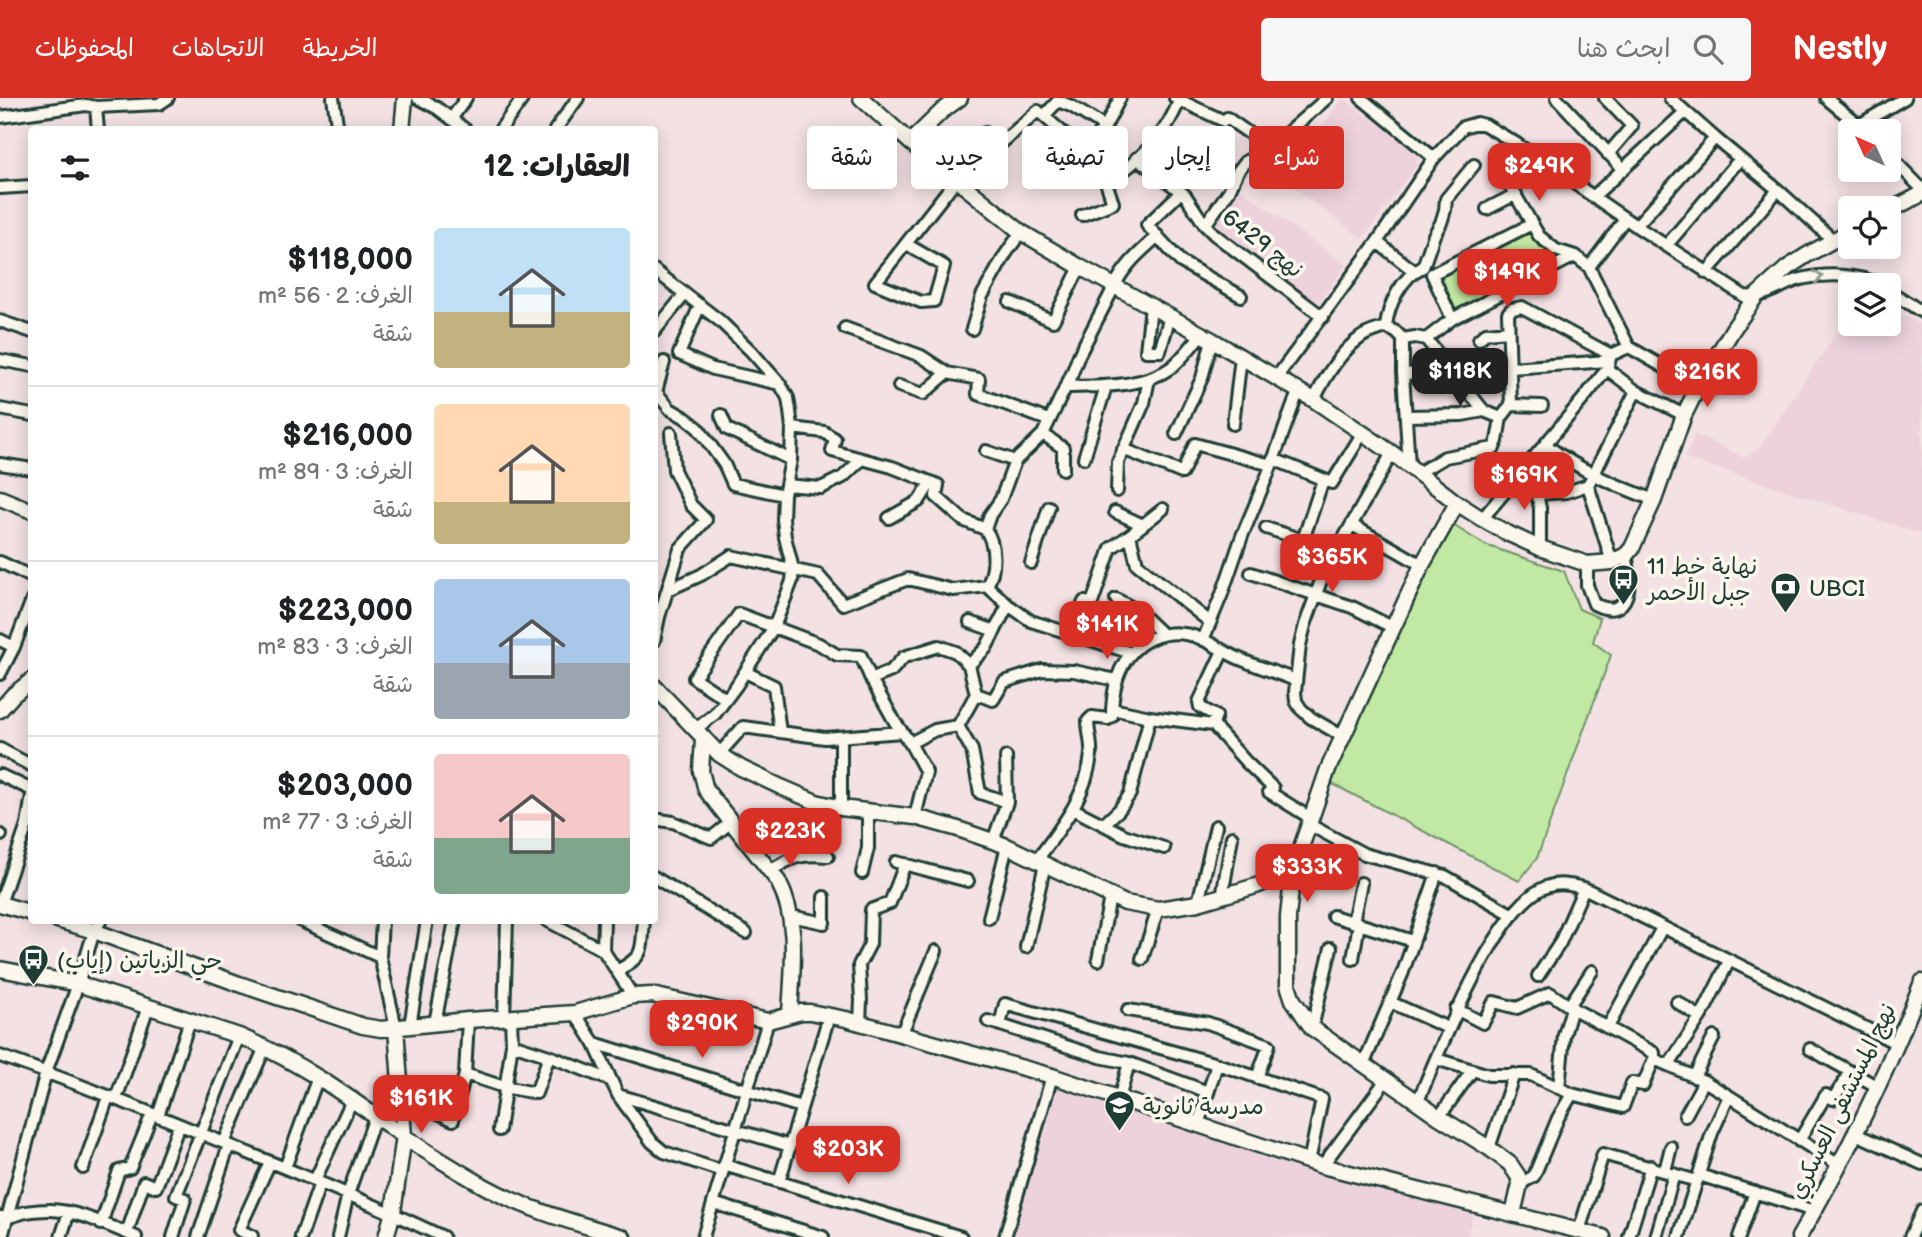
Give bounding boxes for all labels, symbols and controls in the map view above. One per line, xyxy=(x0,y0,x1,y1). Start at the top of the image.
search box xyxy=(1261,18,1751,81)
text: Nestly xyxy=(1793,29,1887,69)
icon: search xyxy=(1689,30,1727,68)
text: المحفوظات xyxy=(35,34,134,63)
text: الاتجاهات xyxy=(172,34,265,63)
text: الخريطة xyxy=(303,34,377,63)
text: ابحث هنا xyxy=(1577,34,1671,65)
north arrow xyxy=(1838,119,1900,182)
map controls xyxy=(1838,119,1901,336)
chip: شقة xyxy=(807,126,897,189)
chip: جديد xyxy=(911,126,1008,189)
chip: تصفية xyxy=(1022,126,1128,189)
chip: إيجار xyxy=(1142,126,1235,189)
chip: شراء xyxy=(1249,126,1344,189)
pin: $249K xyxy=(1490,144,1588,203)
icon: filters xyxy=(56,149,94,187)
text: العقارات: 12 xyxy=(484,149,630,185)
text: $249K xyxy=(1504,152,1574,180)
button: locate xyxy=(1838,196,1901,259)
street label: نهج 6429 xyxy=(1216,203,1309,285)
text: $118,000 xyxy=(287,242,413,278)
pin: $149K xyxy=(1458,250,1556,309)
icon: home xyxy=(490,256,574,340)
text: $149K xyxy=(1473,258,1541,286)
one-way arrow xyxy=(1813,270,1824,285)
button: layers xyxy=(1838,273,1901,336)
text: الغرف: 2 · 56 m² xyxy=(258,282,413,310)
text: شقة xyxy=(373,320,413,348)
pin: $118K xyxy=(1411,348,1509,408)
pin: $216K xyxy=(1658,350,1756,409)
text: $118K xyxy=(1428,357,1492,385)
text: $216K xyxy=(1673,358,1741,386)
text: $216,000 xyxy=(282,418,413,454)
icon: home xyxy=(490,432,574,516)
pin: $169K xyxy=(1475,452,1573,512)
text: الغرف: 3 · 89 m² xyxy=(258,458,413,486)
text: $169K xyxy=(1490,461,1558,489)
text: شقة xyxy=(373,496,413,524)
pin: $365K xyxy=(1283,534,1381,594)
text: $365K xyxy=(1296,543,1368,571)
place label: نهاية خط 11 جبل الأحمر xyxy=(1645,553,1757,607)
bus stop icon: نهاية خط 11 جبل الأحمر xyxy=(1607,562,1641,606)
bank icon: UBCI xyxy=(1769,571,1803,615)
place label: UBCI xyxy=(1809,575,1865,603)
text: $223,000 xyxy=(278,593,413,629)
pin: $141K xyxy=(1058,602,1156,661)
icon: home xyxy=(490,607,574,691)
text: $141K xyxy=(1075,610,1139,638)
text: الغرف: 3 · 83 m² xyxy=(257,633,413,661)
text: شقة xyxy=(373,671,413,699)
text: $203,000 xyxy=(277,768,413,804)
icon: home xyxy=(490,782,574,866)
text: الغرف: 3 · 77 m² xyxy=(262,808,413,836)
pin: $223K xyxy=(741,808,839,868)
text: $223K xyxy=(754,817,826,845)
pin: $333K xyxy=(1258,844,1356,904)
text: شقة xyxy=(373,846,413,874)
text: $333K xyxy=(1271,853,1343,881)
bus stop icon: حي الزياتين (إياب) xyxy=(17,943,51,987)
place label: حي الزياتين (إياب) xyxy=(57,947,222,981)
street label: نهج المستشفى العسكري xyxy=(1783,999,1904,1205)
pin: $290K xyxy=(653,1000,751,1060)
text: $290K xyxy=(666,1009,738,1037)
pin: $161K xyxy=(372,1076,470,1135)
text: $161K xyxy=(389,1084,453,1112)
school or university icon: مدرسة ثانوية xyxy=(1103,1089,1137,1133)
place label: مدرسة ثانوية xyxy=(1143,1093,1264,1121)
pin: $203K xyxy=(799,1126,897,1186)
text: $203K xyxy=(812,1135,884,1163)

